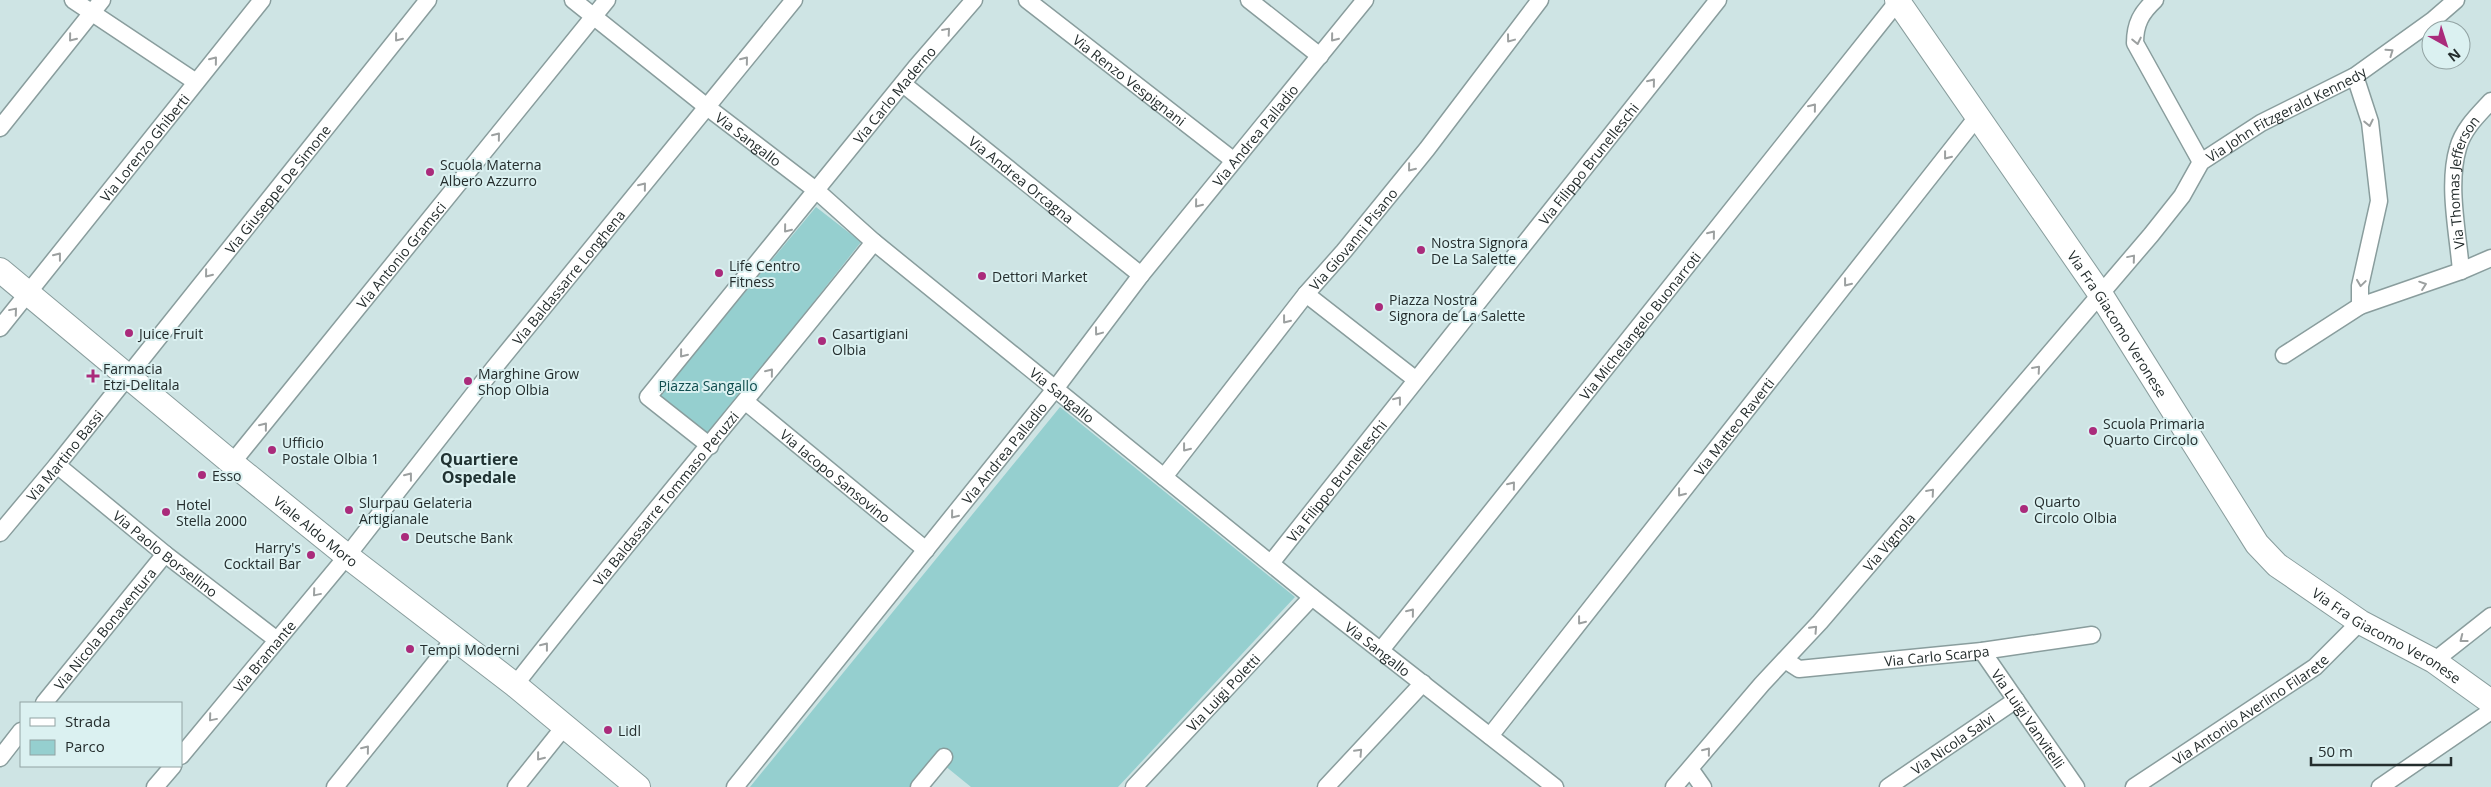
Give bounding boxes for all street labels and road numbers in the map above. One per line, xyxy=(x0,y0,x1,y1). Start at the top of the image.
street label: Via Renzo Vespignani xyxy=(1069,30,1190,130)
street label: Via Carlo Maderno xyxy=(848,42,940,147)
street label: Via John Fitzgerald Kennedy xyxy=(2202,61,2370,166)
street label: Via Andrea Palladio xyxy=(1208,80,1302,190)
street label: Via Lorenzo Ghiberti xyxy=(95,90,193,205)
street label: Via Filippo Brunelleschi xyxy=(1534,99,1642,229)
street label: Via Sangallo xyxy=(712,108,786,170)
street label: Via Thomas Jefferson xyxy=(2444,111,2483,250)
street label: Via Giuseppe De Simone xyxy=(220,120,335,257)
street label: Via Andrea Orcagna xyxy=(965,131,1078,227)
street label: Via Giovanni Pisano xyxy=(1304,184,1401,294)
street label: Via Antonio Gramsci xyxy=(352,197,450,312)
street label: Via Baldassarre Longhena xyxy=(507,205,629,348)
street label: Via Michelangelo Buonarroti xyxy=(1575,247,1705,403)
street label: Via Fra Giacomo Veronese xyxy=(2064,247,2172,401)
street label: Via Sangallo xyxy=(1026,363,1099,427)
street label: Via Matteo Raverti xyxy=(1689,374,1778,479)
street label: Via Andrea Palladio xyxy=(957,398,1051,508)
street label: Via Martino Bassi xyxy=(22,406,107,505)
street label: Via Baldassarre Tommaso Peruzzi xyxy=(588,407,742,589)
street label: Via Filippo Brunelleschi xyxy=(1282,416,1391,546)
street label: Via Iacopo Sansovino xyxy=(776,425,895,527)
street label: Viale Aldo Moro xyxy=(270,491,362,571)
street label: Via Paolo Borsellino xyxy=(109,506,222,601)
street label: Via Vignola xyxy=(1858,509,1919,575)
street label: Via Nicola Bonaventura xyxy=(49,564,160,693)
street label: Via Fra Giacomo Veronese xyxy=(2309,583,2465,687)
street label: Via Bramante xyxy=(229,616,300,696)
street label: Via Sangallo xyxy=(1341,617,1415,680)
street label: Via Carlo Scarpa xyxy=(1883,641,1991,670)
street label: Via Luigi Poletti xyxy=(1182,649,1264,735)
street label: Via Antonio Averlino Filarete xyxy=(2169,650,2332,768)
street label: Via Luigi Vanvitelli xyxy=(1988,665,2070,772)
street label: Via Nicola Salvi xyxy=(1907,708,1998,778)

